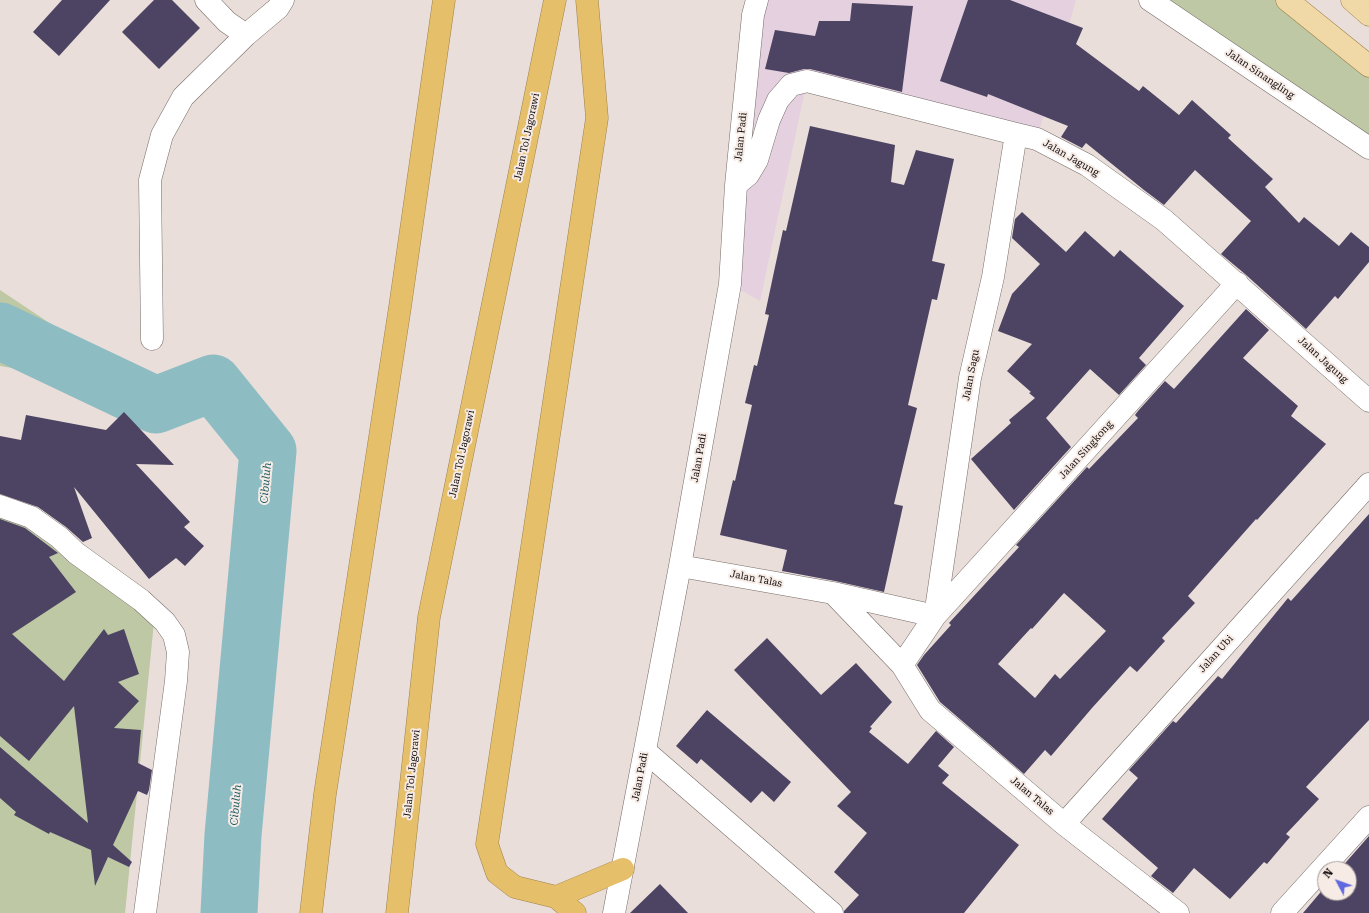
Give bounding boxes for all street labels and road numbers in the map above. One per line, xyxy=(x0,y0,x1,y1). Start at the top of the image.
street label: Jalan Sinangling xyxy=(1223,47,1297,101)
street label: Jalan Tol Jagorawi xyxy=(512,92,542,182)
street label: Jalan Padi xyxy=(732,112,750,162)
street label: Jalan Jagung xyxy=(1041,137,1101,179)
street label: Jalan Jagung xyxy=(1296,334,1350,386)
street label: Jalan Sagu xyxy=(960,348,982,402)
street label: Jalan Tol Jagorawi xyxy=(447,409,477,499)
street label: Jalan Singkong xyxy=(1057,418,1115,482)
street label: Jalan Padi xyxy=(689,433,709,483)
street label: Jalan Talas xyxy=(729,568,783,590)
street label: Jalan Ubi xyxy=(1196,633,1236,675)
street label: Jalan Tol Jagorawi xyxy=(401,729,423,819)
street label: Jalan Padi xyxy=(629,752,651,802)
street label: Jalan Talas xyxy=(1008,774,1056,818)

